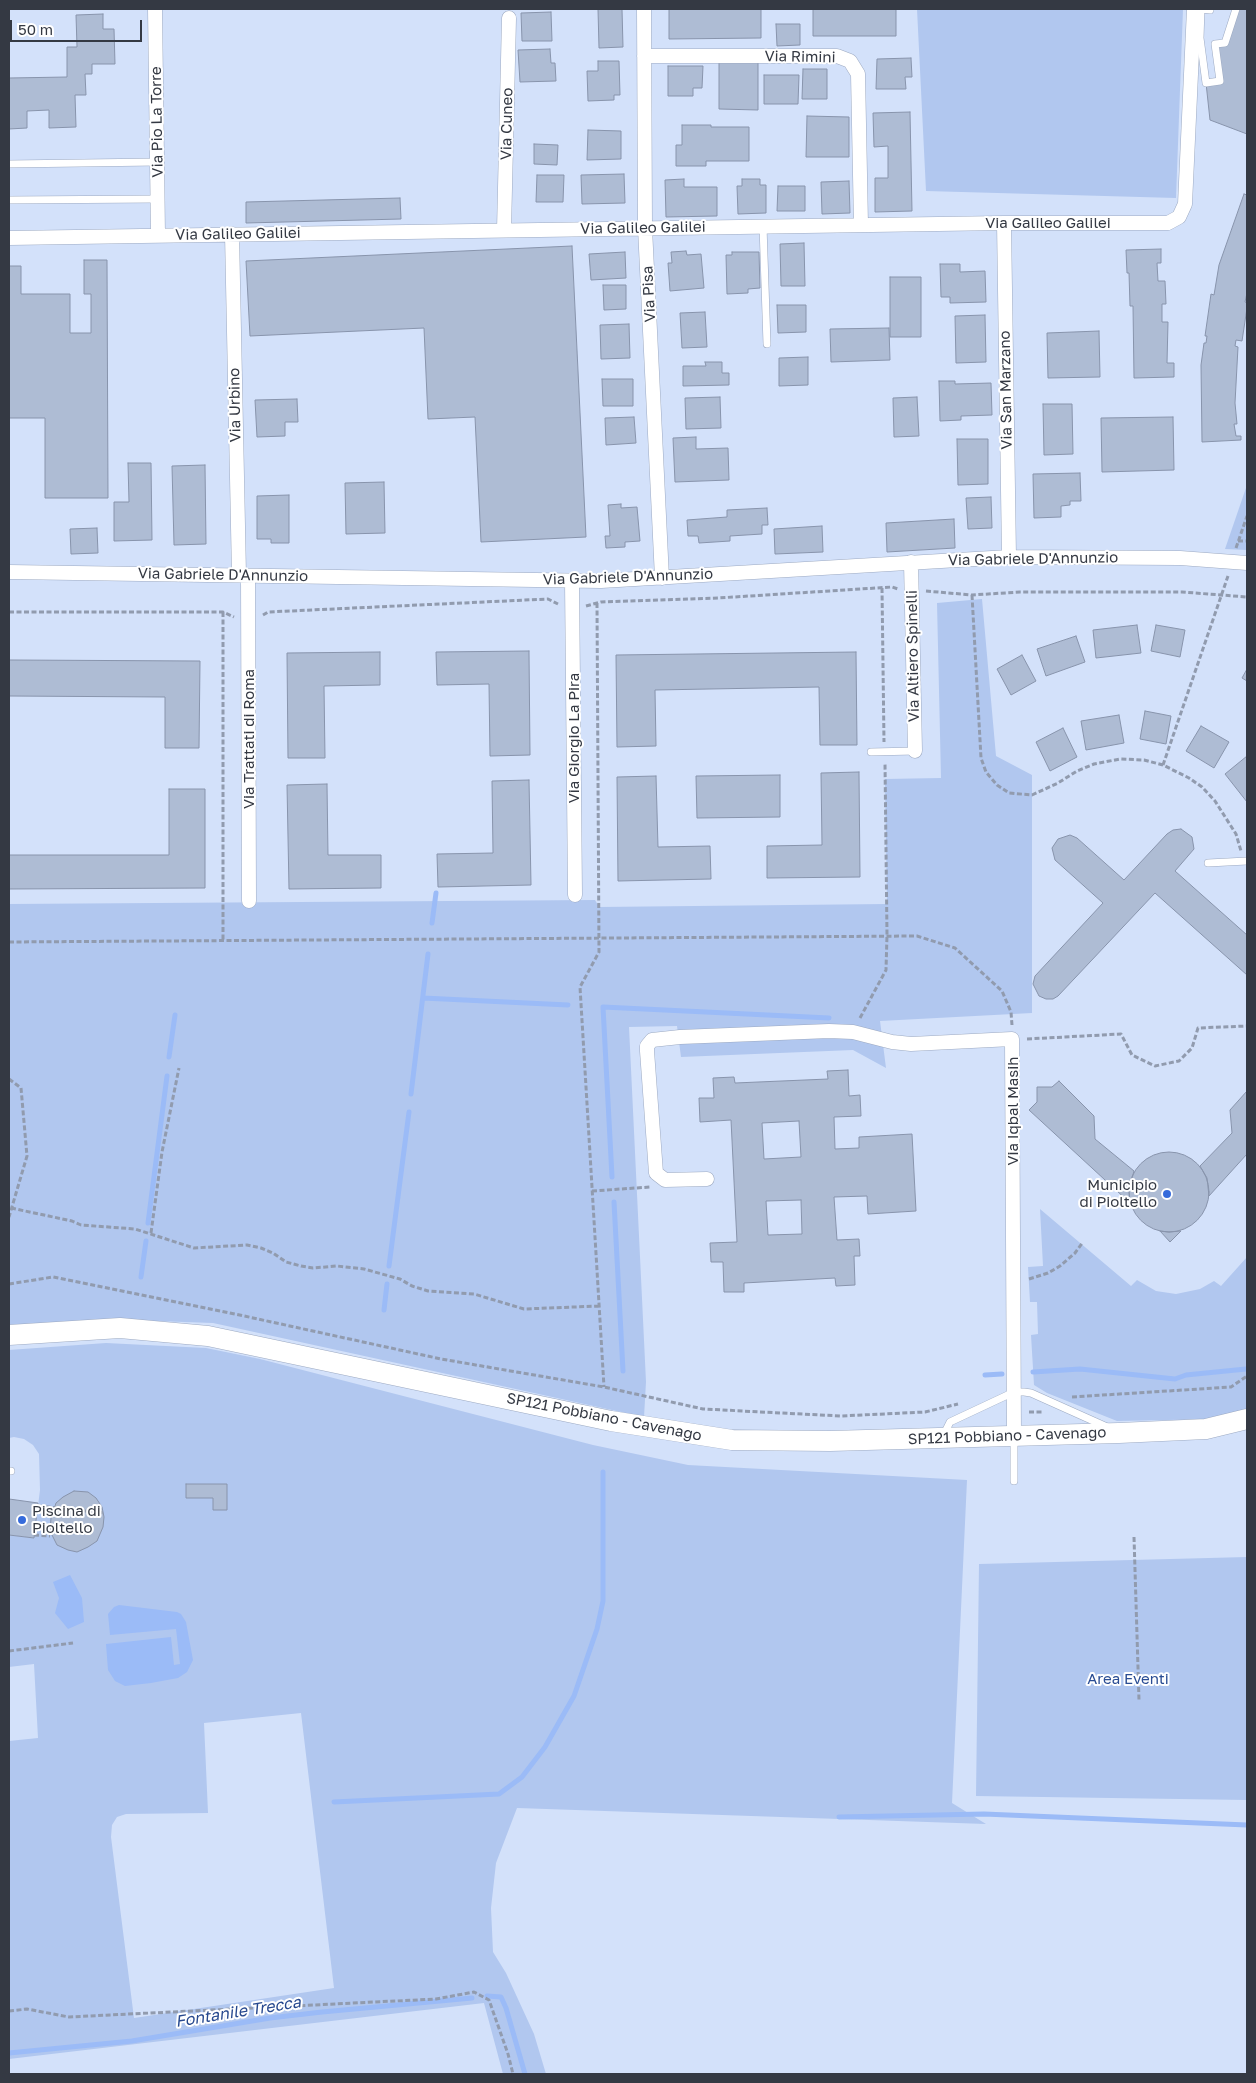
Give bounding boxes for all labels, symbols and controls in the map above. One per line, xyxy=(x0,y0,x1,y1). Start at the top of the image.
scale bar xyxy=(12,10,145,42)
text: 50 m xyxy=(18,20,53,38)
street label: Via Rimini xyxy=(764,47,836,67)
street label: Via Pio La Torre xyxy=(147,66,167,178)
street label: Via Cuneo xyxy=(497,88,517,160)
street label: Via Galileo Galilei xyxy=(985,214,1111,232)
street label: Via Galileo Galilei xyxy=(580,218,706,238)
street label: Via Galileo Galilei xyxy=(175,224,301,244)
street label: Via Pisa xyxy=(639,265,659,323)
street label: Via San Marzano xyxy=(996,330,1016,450)
street label: Via Urbino xyxy=(225,368,245,442)
street label: Via Gabriele D'Annunzio xyxy=(948,549,1118,569)
street label: Via Gabriele D'Annunzio xyxy=(138,565,308,585)
street label: Via Gabriele D'Annunzio xyxy=(543,565,713,589)
street label: Via Altiero Spinelli xyxy=(903,590,923,722)
street label: Via Trattati di Roma xyxy=(240,669,258,809)
street label: Via Giorgio La Pira xyxy=(565,673,583,803)
street label: Via Iqbal Masih xyxy=(1004,1056,1022,1166)
place label: Municipio di Pioltello xyxy=(1080,1176,1157,1211)
marker: Municipio di Pioltello xyxy=(1161,1188,1173,1200)
street label: SP121 Pobbiano - Cavenago xyxy=(505,1389,703,1445)
street label: SP121 Pobbiano - Cavenago xyxy=(907,1424,1107,1448)
place label: Piscina di Pioltello xyxy=(32,1502,101,1537)
marker: Piscina di Pioltello xyxy=(16,1514,28,1526)
park label: Area Eventi xyxy=(1087,1670,1169,1688)
water label: Fontanile Trecca xyxy=(174,1993,302,2031)

